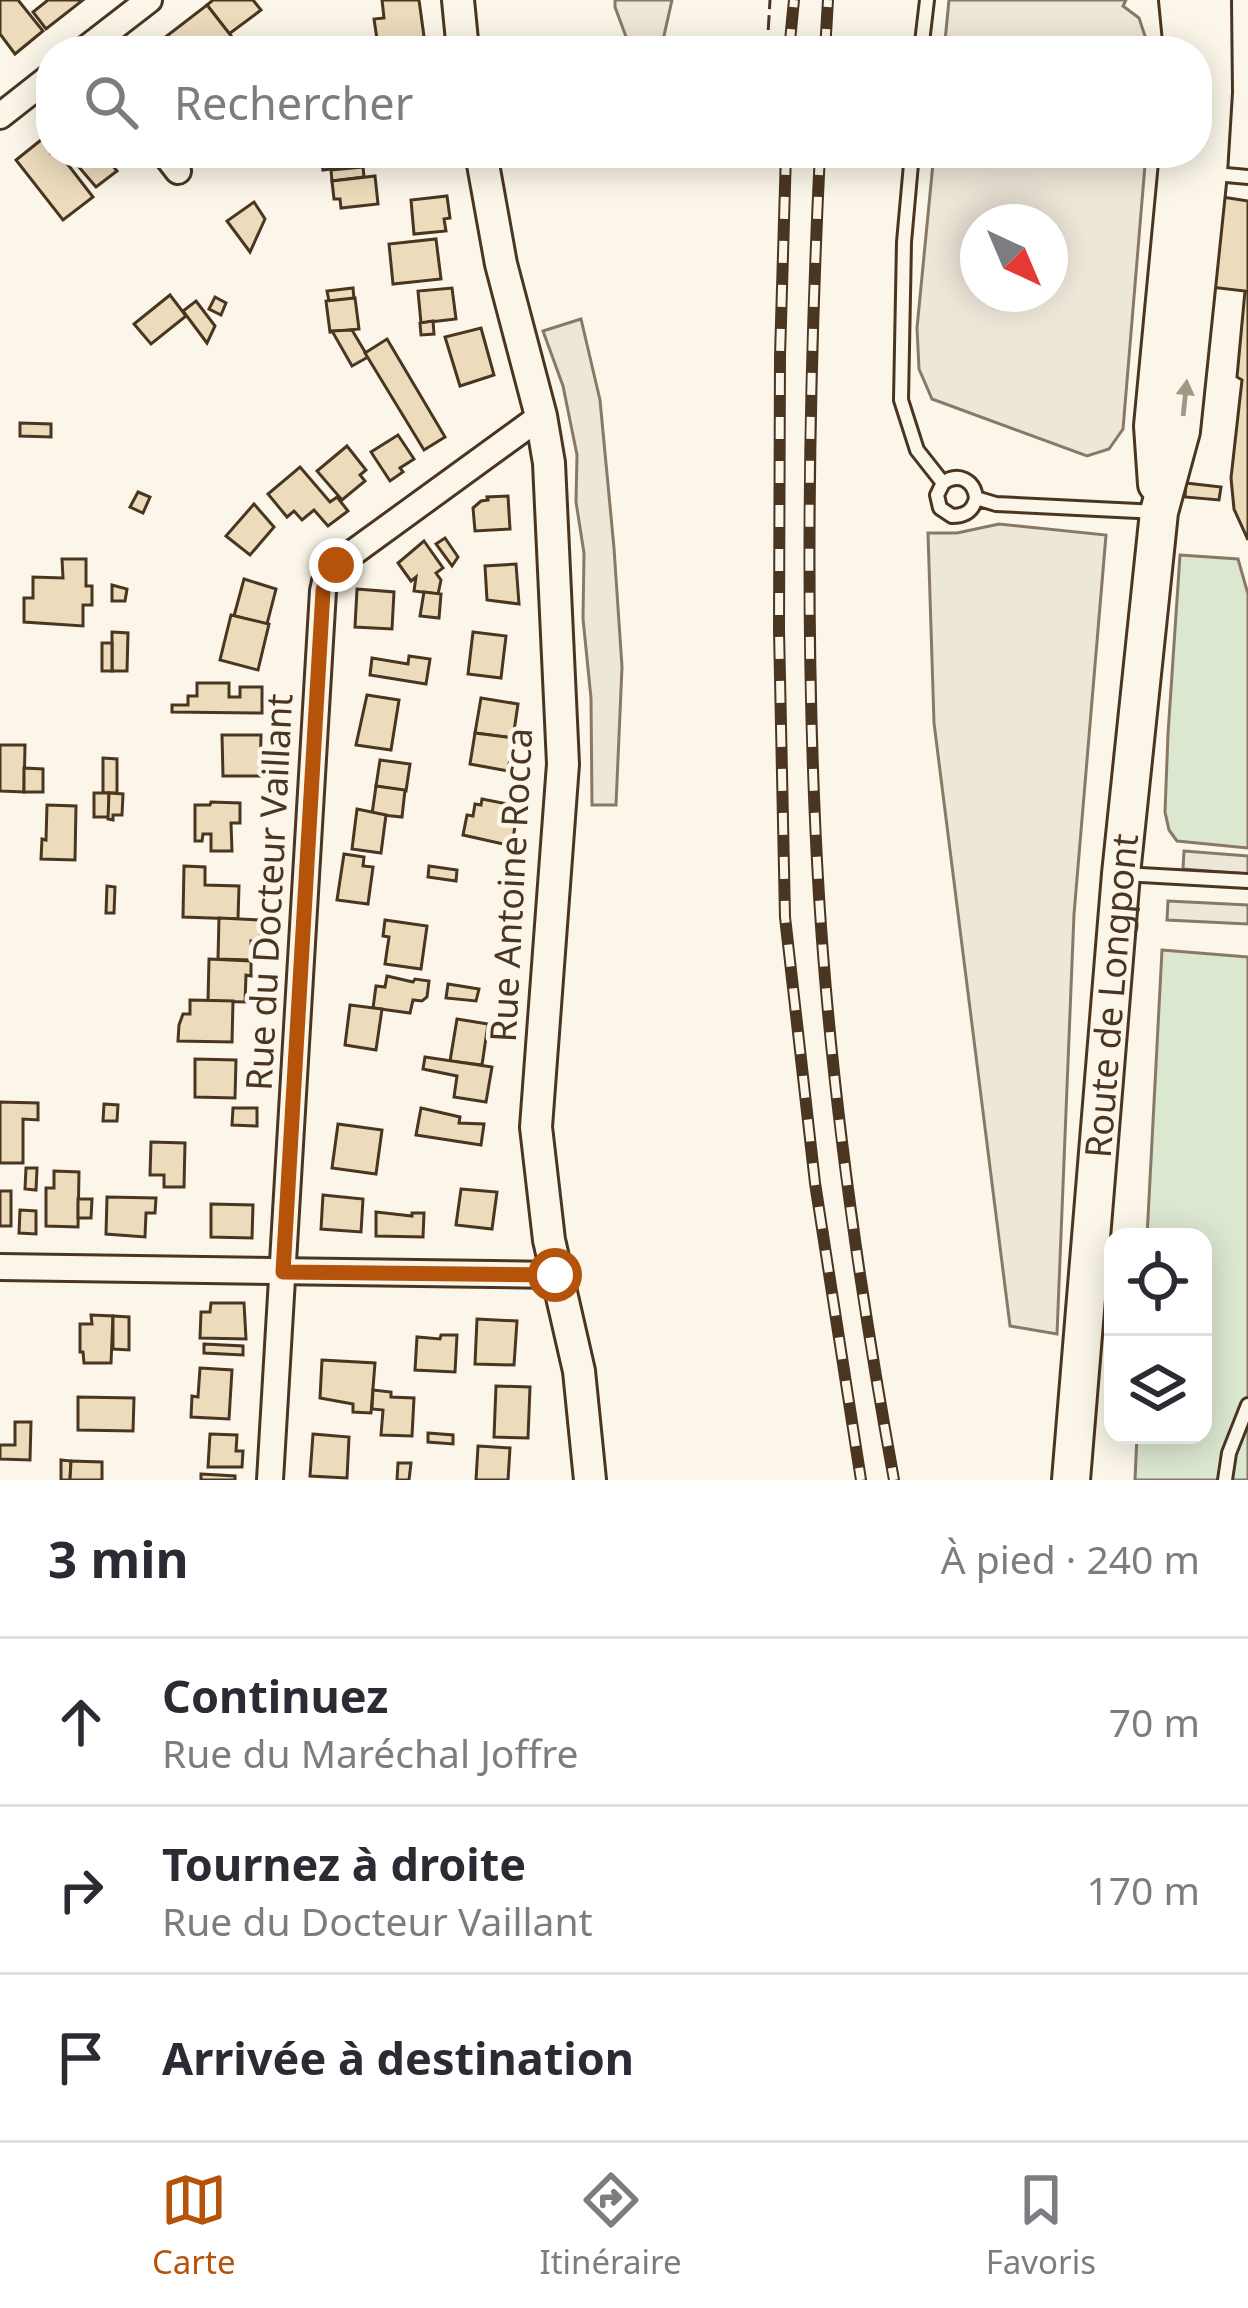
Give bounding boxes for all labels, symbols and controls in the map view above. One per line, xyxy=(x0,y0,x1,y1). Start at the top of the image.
search box xyxy=(36,36,1212,168)
icon: search xyxy=(78,69,144,135)
text: Rechercher xyxy=(174,72,413,133)
north arrow xyxy=(960,204,1068,312)
one-way arrow xyxy=(1176,379,1195,416)
route end xyxy=(309,538,363,592)
street label: Rue du Docteur Vaillant xyxy=(234,692,303,1092)
street label: Rue Antoine Rocca xyxy=(478,727,543,1043)
street label: Route de Longpont xyxy=(1073,831,1149,1160)
map controls xyxy=(1104,1228,1212,1444)
button: locate xyxy=(1104,1228,1212,1336)
route start xyxy=(528,1248,582,1302)
button: layers xyxy=(1104,1336,1212,1444)
text: 3 min xyxy=(48,1523,189,1593)
text: À pied · 240 m xyxy=(941,1532,1200,1585)
text: Continuez xyxy=(162,1665,388,1726)
icon: ahead xyxy=(48,1689,114,1755)
text: 70 m xyxy=(1109,1695,1200,1748)
text: Rue du Maréchal Joffre xyxy=(162,1726,579,1779)
text: Tournez à droite xyxy=(162,1833,526,1894)
icon: right xyxy=(48,1857,114,1923)
text: 170 m xyxy=(1086,1863,1200,1916)
text: Rue du Docteur Vaillant xyxy=(162,1894,593,1947)
icon: arrive xyxy=(48,2025,114,2091)
text: Arrivée à destination xyxy=(162,2027,634,2088)
tab: Carte xyxy=(152,2167,236,2284)
tab: Itinéraire xyxy=(539,2167,682,2284)
tab: Favoris xyxy=(986,2167,1096,2284)

